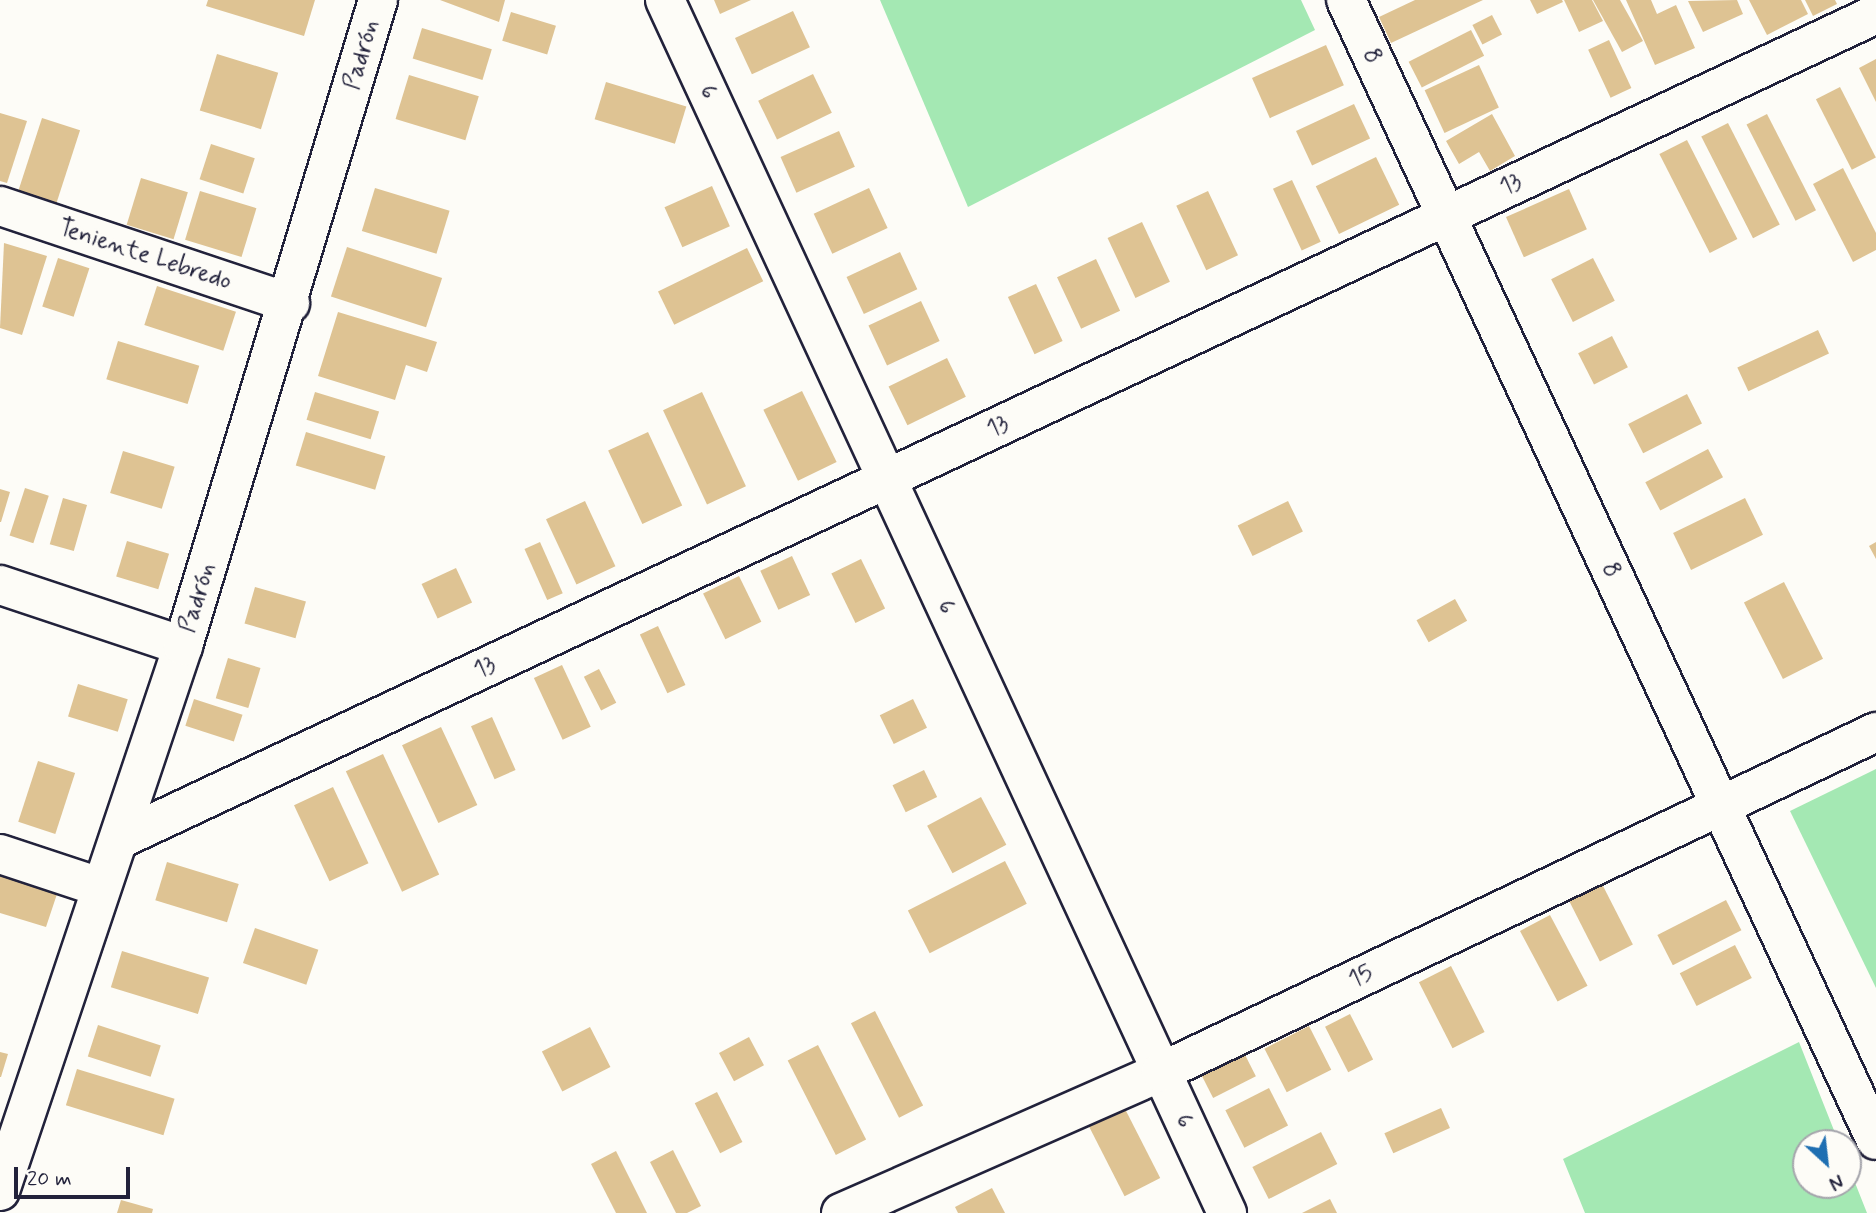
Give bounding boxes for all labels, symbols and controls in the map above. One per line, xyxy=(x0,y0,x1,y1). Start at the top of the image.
street label: Padrón xyxy=(338,17,386,93)
street label: 8 xyxy=(1356,44,1388,68)
street label: 6 xyxy=(692,80,724,104)
street label: 13 xyxy=(1495,168,1527,202)
street label: Teniente Lebredo xyxy=(53,213,237,297)
street label: 13 xyxy=(982,410,1014,444)
street label: 8 xyxy=(1595,558,1627,582)
street label: Padrón xyxy=(174,560,222,636)
street label: 6 xyxy=(930,595,962,619)
street label: 13 xyxy=(469,651,501,685)
street label: 15 xyxy=(1344,959,1378,995)
street label: 6 xyxy=(1168,1109,1200,1133)
north arrow xyxy=(1792,1129,1862,1199)
scale bar xyxy=(18,1154,133,1198)
text: 20 m xyxy=(27,1165,72,1193)
text: N xyxy=(1825,1167,1847,1195)

